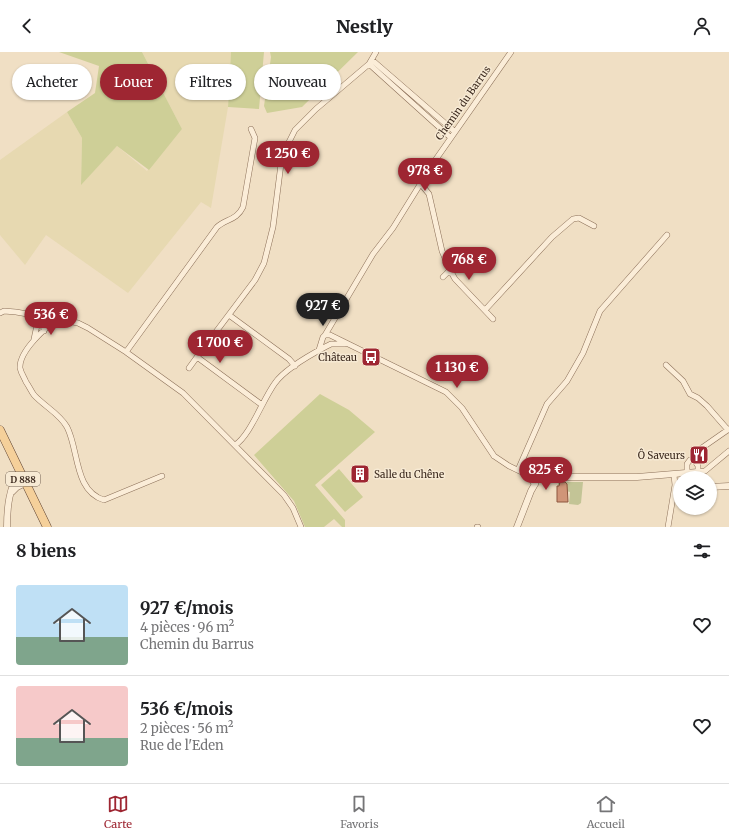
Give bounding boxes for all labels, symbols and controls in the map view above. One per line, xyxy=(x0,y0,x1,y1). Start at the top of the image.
icon: back xyxy=(16,15,38,37)
text: Nestly xyxy=(336,15,393,38)
icon: person xyxy=(691,15,713,37)
street label: Chemin du Barrus xyxy=(433,63,494,143)
chip: Acheter xyxy=(12,64,92,100)
chip: Louer xyxy=(100,64,167,100)
chip: Filtres xyxy=(175,64,246,100)
chip: Nouveau xyxy=(254,64,341,100)
pin: 1 250 € xyxy=(251,141,325,175)
text: 1 250 € xyxy=(265,145,311,162)
pin: 978 € xyxy=(397,158,453,192)
text: 978 € xyxy=(407,162,443,179)
pin: 768 € xyxy=(441,247,497,281)
text: 768 € xyxy=(451,251,487,268)
pin: 927 € xyxy=(295,293,351,327)
text: 927 € xyxy=(305,297,341,314)
pin: 536 € xyxy=(23,302,79,336)
text: 536 € xyxy=(33,306,69,323)
pin: 1 700 € xyxy=(183,330,257,364)
text: 1 700 € xyxy=(197,334,243,351)
bus stop icon: Château xyxy=(360,346,382,368)
place label: Château xyxy=(318,351,357,364)
pin: 1 130 € xyxy=(420,355,494,389)
text: 1 130 € xyxy=(435,359,479,376)
restaurant icon: Ô Saveurs xyxy=(688,444,710,466)
place label: Ô Saveurs xyxy=(638,448,685,462)
pin: 825 € xyxy=(518,457,574,491)
text: 825 € xyxy=(528,461,564,478)
building icon: Salle du Chêne xyxy=(349,463,371,485)
place label: Salle du Chêne xyxy=(374,468,444,481)
map controls xyxy=(673,471,717,515)
button: layers xyxy=(673,471,717,515)
road number: D 888 xyxy=(6,472,40,486)
text: 8 biens xyxy=(16,540,76,562)
icon: filters xyxy=(691,540,713,562)
text: 927 €/mois xyxy=(140,597,234,619)
icon: home xyxy=(48,601,96,649)
icon: heart xyxy=(691,614,713,636)
text: 4 pièces · 96 m² xyxy=(140,619,234,636)
text: Chemin du Barrus xyxy=(140,636,254,653)
text: 536 €/mois xyxy=(140,698,233,720)
icon: home xyxy=(48,702,96,750)
icon: heart xyxy=(691,715,713,737)
text: 2 pièces · 56 m² xyxy=(140,720,233,737)
text: Rue de l'Eden xyxy=(140,737,224,754)
tab: Carte xyxy=(104,793,132,831)
tab: Favoris xyxy=(340,793,379,831)
tab: Accueil xyxy=(587,793,625,831)

